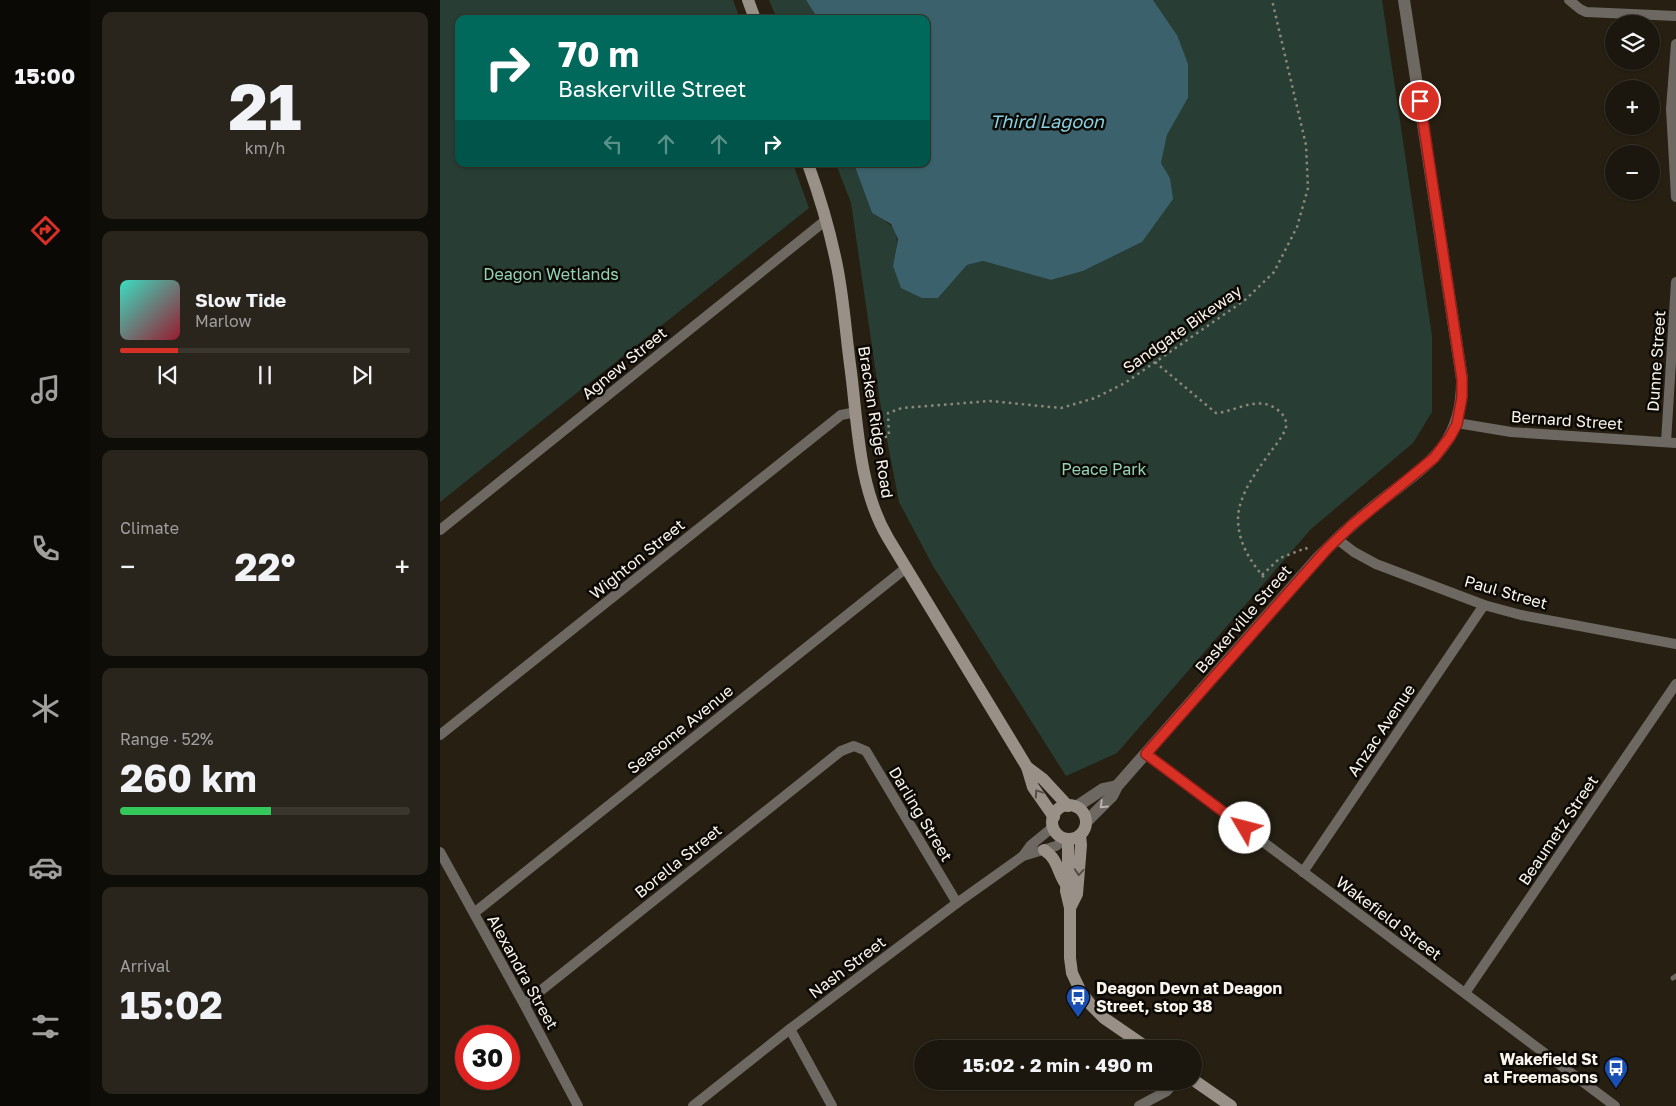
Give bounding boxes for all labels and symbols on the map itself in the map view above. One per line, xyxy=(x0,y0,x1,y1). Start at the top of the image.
pin xyxy=(1399,80,1441,122)
water label: Third Lagoon xyxy=(990,110,1105,132)
park label: Deagon Wetlands xyxy=(483,264,619,284)
street label: Sandgate Bikeway xyxy=(1119,280,1245,377)
street label: Dunne Street xyxy=(1642,310,1670,412)
street label: Agnew Street xyxy=(577,323,671,403)
street label: Bracken Ridge Road xyxy=(854,345,898,499)
street label: Bernard Street xyxy=(1510,406,1624,434)
park label: Peace Park xyxy=(1061,459,1147,479)
street label: Wighton Street xyxy=(585,515,689,603)
street label: Baskerville Street xyxy=(1191,561,1295,677)
street label: Paul Street xyxy=(1462,571,1550,613)
street label: Seasome Avenue xyxy=(623,680,737,778)
street label: Anzac Avenue xyxy=(1343,680,1419,780)
street label: Darling Street xyxy=(885,763,957,865)
street label: Beaumetz Street xyxy=(1514,771,1602,889)
one-way arrow xyxy=(1035,789,1044,799)
one-way arrow xyxy=(1100,799,1109,808)
position arrow xyxy=(1218,801,1270,853)
street label: Borella Street xyxy=(630,820,726,902)
one-way arrow xyxy=(1073,869,1084,877)
street label: Wakefield Street xyxy=(1332,872,1446,964)
street label: Alexandra Street xyxy=(483,911,563,1033)
street label: Nash Street xyxy=(805,932,889,1002)
place label: Deagon Devn at Deagon Street, stop 38 xyxy=(1096,978,1282,1016)
bus stop icon: Deagon Devn at Deagon Street, stop 38 xyxy=(1065,984,1091,1018)
speed limit sign: 30 xyxy=(455,1025,520,1090)
place label: Wakefield St at Freemasons xyxy=(1483,1049,1598,1087)
bus stop icon: Wakefield St at Freemasons xyxy=(1603,1055,1629,1089)

